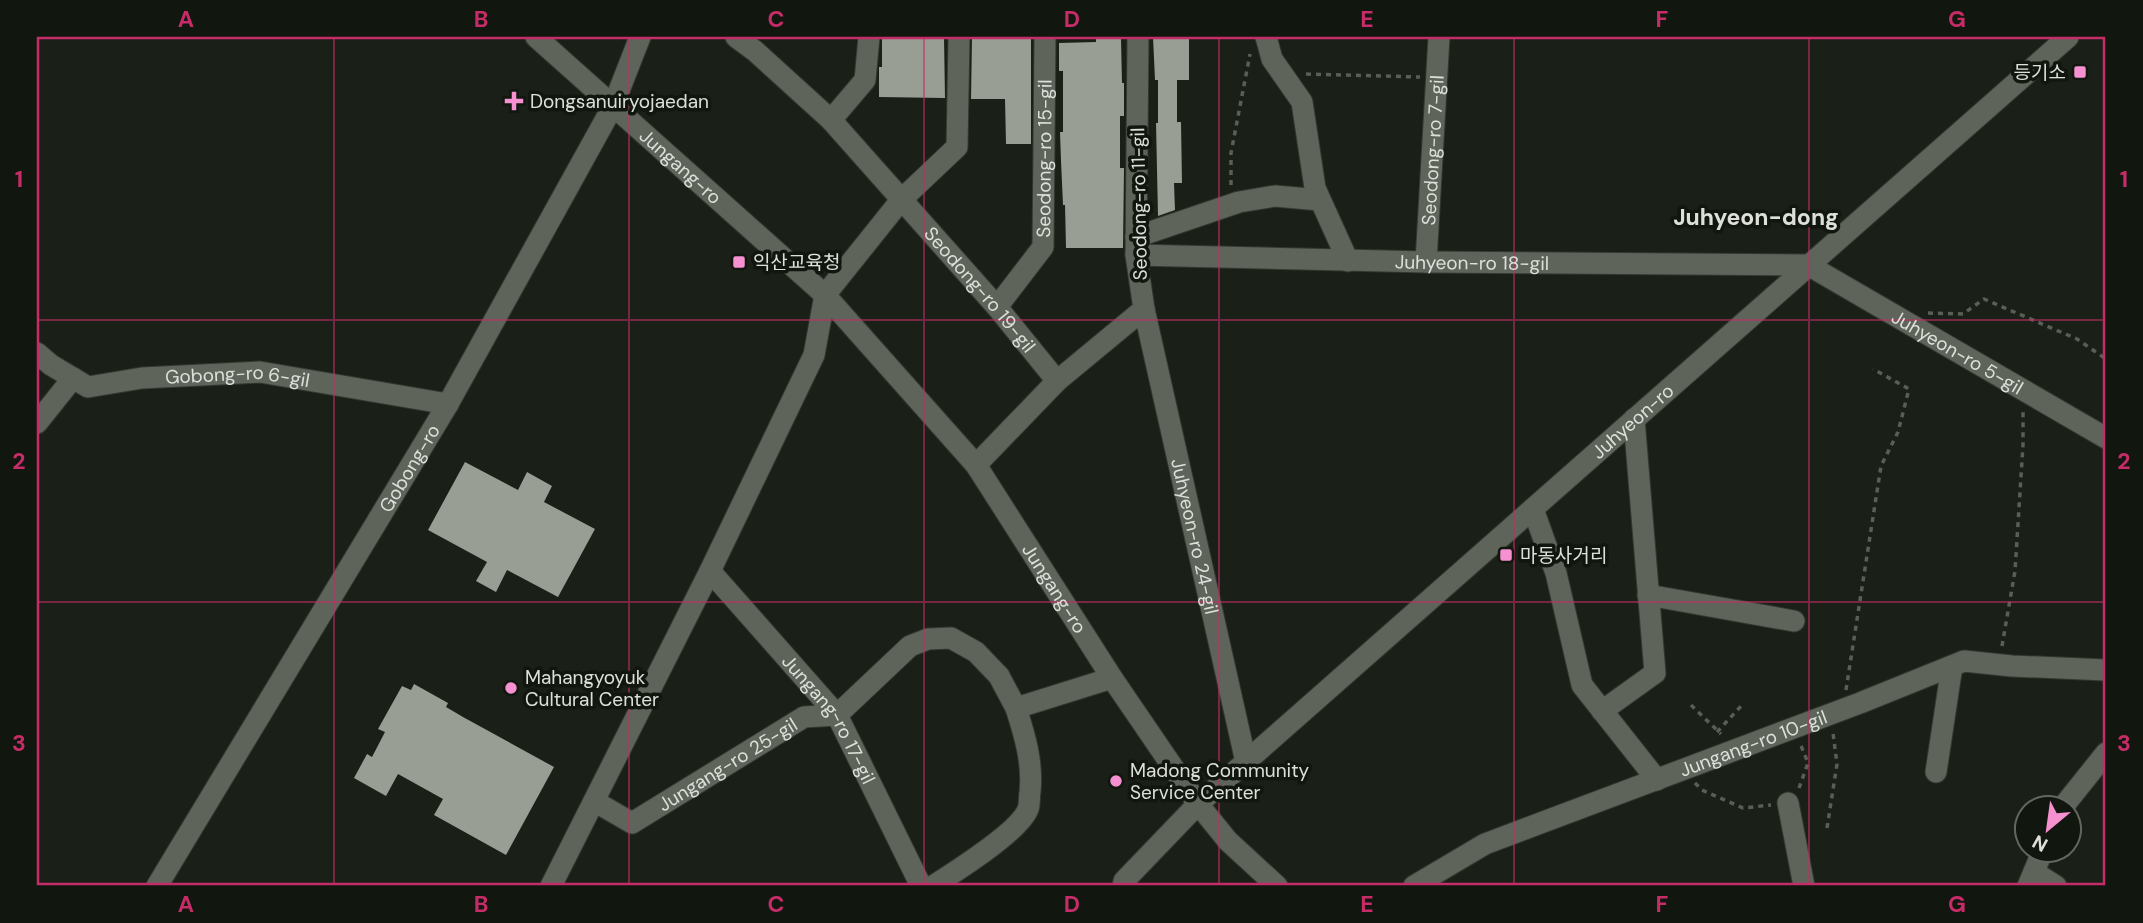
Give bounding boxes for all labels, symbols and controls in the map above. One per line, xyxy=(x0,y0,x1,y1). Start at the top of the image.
text: A xyxy=(178,4,194,34)
text: B xyxy=(474,4,488,34)
text: C xyxy=(768,4,784,34)
text: D xyxy=(1064,4,1080,34)
text: E xyxy=(1360,4,1374,34)
text: F xyxy=(1656,4,1669,34)
text: G xyxy=(1948,4,1966,34)
place label: 등기소 xyxy=(2014,60,2066,85)
marker: 등기소 xyxy=(2072,64,2088,80)
street label: Seodong-ro 7-gil xyxy=(1416,74,1449,226)
street label: Seodong-ro 15-gil xyxy=(1031,79,1057,238)
place label: Dongsanuiryojaedan xyxy=(530,89,709,114)
marker: Dongsanuiryojaedan xyxy=(504,91,524,111)
street label: Jungang-ro xyxy=(634,123,727,209)
street label: Seodong-ro 11-gil xyxy=(1125,128,1153,280)
text: 1 xyxy=(15,164,23,194)
text: 1 xyxy=(2120,164,2128,194)
district label: Juhyeon-dong xyxy=(1673,202,1839,232)
street label: Seodong-ro 19-gil xyxy=(919,221,1041,358)
street label: Juhyeon-ro 18-gil xyxy=(1395,249,1549,275)
place label: 익산교육청 xyxy=(753,250,840,275)
marker: 익산교육청 xyxy=(731,254,747,270)
street label: Juhyeon-ro 5-gil xyxy=(1887,304,2028,400)
street label: Gobong-ro 6-gil xyxy=(164,359,312,393)
street label: Juhyeon-ro xyxy=(1586,378,1679,464)
street label: Gobong-ro xyxy=(373,420,445,517)
text: 2 xyxy=(12,446,26,476)
text: 2 xyxy=(2117,446,2131,476)
street label: Juhyeon-ro 24-gil xyxy=(1166,456,1225,617)
street label: Jungang-ro xyxy=(1017,539,1093,638)
place label: 마동사거리 xyxy=(1520,543,1607,568)
marker: 마동사거리 xyxy=(1498,547,1514,563)
street label: Jungang-ro 17-gil xyxy=(777,649,881,788)
place label: Mahangyoyuk Cultural Center xyxy=(525,665,659,712)
marker: Mahangyoyuk Cultural Center xyxy=(503,680,519,696)
street label: Jungang-ro 10-gil xyxy=(1676,704,1830,782)
street label: Jungang-ro 25-gil xyxy=(653,712,802,817)
text: 3 xyxy=(12,728,26,758)
text: 3 xyxy=(2117,728,2131,758)
place label: Madong Community Service Center xyxy=(1130,758,1310,805)
marker: Madong Community Service Center xyxy=(1108,773,1124,789)
north arrow xyxy=(2014,794,2084,864)
text: N xyxy=(2028,829,2052,858)
text: A xyxy=(178,889,194,919)
text: B xyxy=(474,889,488,919)
text: C xyxy=(768,889,784,919)
text: D xyxy=(1064,889,1080,919)
text: E xyxy=(1360,889,1374,919)
text: F xyxy=(1656,889,1669,919)
text: G xyxy=(1948,889,1966,919)

